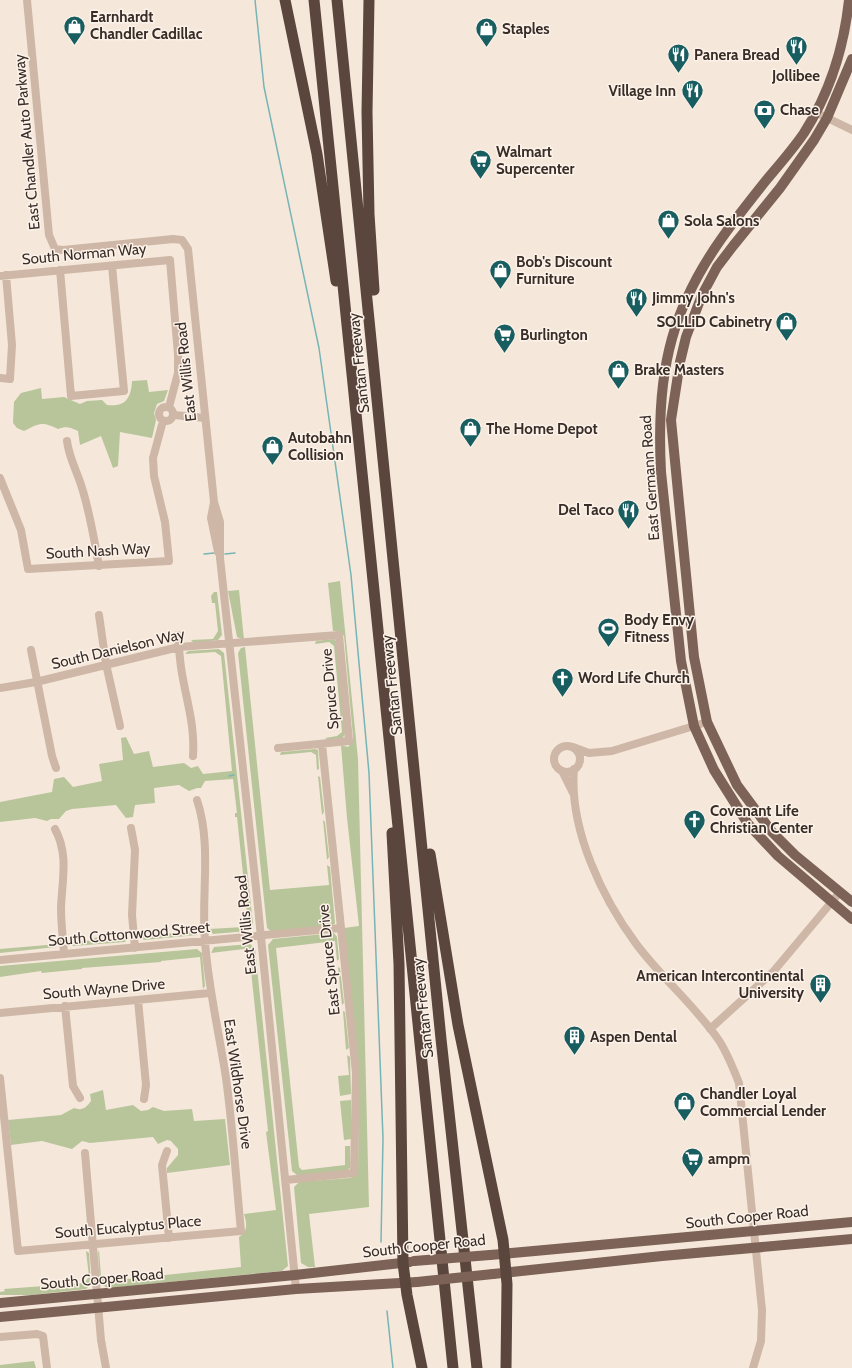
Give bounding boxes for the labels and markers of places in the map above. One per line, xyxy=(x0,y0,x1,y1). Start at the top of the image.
place label: Earnhardt Chandler Cadillac xyxy=(90,8,203,43)
shop icon: Earnhardt Chandler Cadillac xyxy=(61,13,87,46)
shop icon: Staples xyxy=(473,16,499,49)
place label: Staples xyxy=(502,20,550,38)
restaurant icon: Jollibee xyxy=(783,34,809,67)
restaurant icon: Panera Bread xyxy=(665,42,691,75)
place label: Panera Bread xyxy=(694,46,780,64)
place label: Jollibee xyxy=(771,67,820,85)
restaurant icon: Village Inn xyxy=(679,78,705,111)
place label: Village Inn xyxy=(609,82,676,100)
bank icon: Chase xyxy=(752,97,778,130)
place label: Chase xyxy=(780,101,819,119)
place label: Walmart Supercenter xyxy=(496,143,575,178)
supermarket icon: Walmart Supercenter xyxy=(467,148,493,181)
shop icon: Sola Salons xyxy=(656,208,682,241)
place label: Sola Salons xyxy=(684,212,759,230)
place label: Bob's Discount Furniture xyxy=(516,253,612,288)
shop icon: Bob's Discount Furniture xyxy=(487,258,513,291)
restaurant icon: Jimmy John's xyxy=(624,285,650,318)
place label: Jimmy John's xyxy=(651,289,735,307)
shop icon: SOLLiD Cabinetry xyxy=(774,309,800,342)
place label: SOLLiD Cabinetry xyxy=(656,313,773,331)
supermarket icon: Burlington xyxy=(492,322,518,355)
place label: Burlington xyxy=(520,326,588,344)
shop icon: Brake Masters xyxy=(606,357,632,390)
place label: Brake Masters xyxy=(634,361,724,379)
shop icon: The Home Depot xyxy=(457,416,483,449)
place label: The Home Depot xyxy=(486,420,598,438)
place label: Autobahn Collision xyxy=(288,429,352,464)
shop icon: Autobahn Collision xyxy=(259,434,285,467)
restaurant icon: Del Taco xyxy=(616,497,642,530)
place label: Del Taco xyxy=(558,501,614,519)
place label: Body Envy Fitness xyxy=(624,611,695,646)
sports icon: Body Envy Fitness xyxy=(595,616,621,649)
church icon: Word Life Church xyxy=(550,665,576,698)
place label: Word Life Church xyxy=(578,669,690,687)
place label: Covenant Life Christian Center xyxy=(710,802,813,837)
church icon: Covenant Life Christian Center xyxy=(682,807,708,840)
place label: American Intercontinental University xyxy=(636,967,805,1002)
building icon: American Intercontinental University xyxy=(807,972,833,1005)
building icon: Aspen Dental xyxy=(562,1024,588,1057)
place label: Aspen Dental xyxy=(590,1028,677,1046)
place label: Chandler Loyal Commercial Lender xyxy=(700,1085,826,1120)
shop icon: Chandler Loyal Commercial Lender xyxy=(672,1090,698,1123)
supermarket icon: ampm xyxy=(679,1146,705,1179)
place label: ampm xyxy=(708,1150,750,1168)

